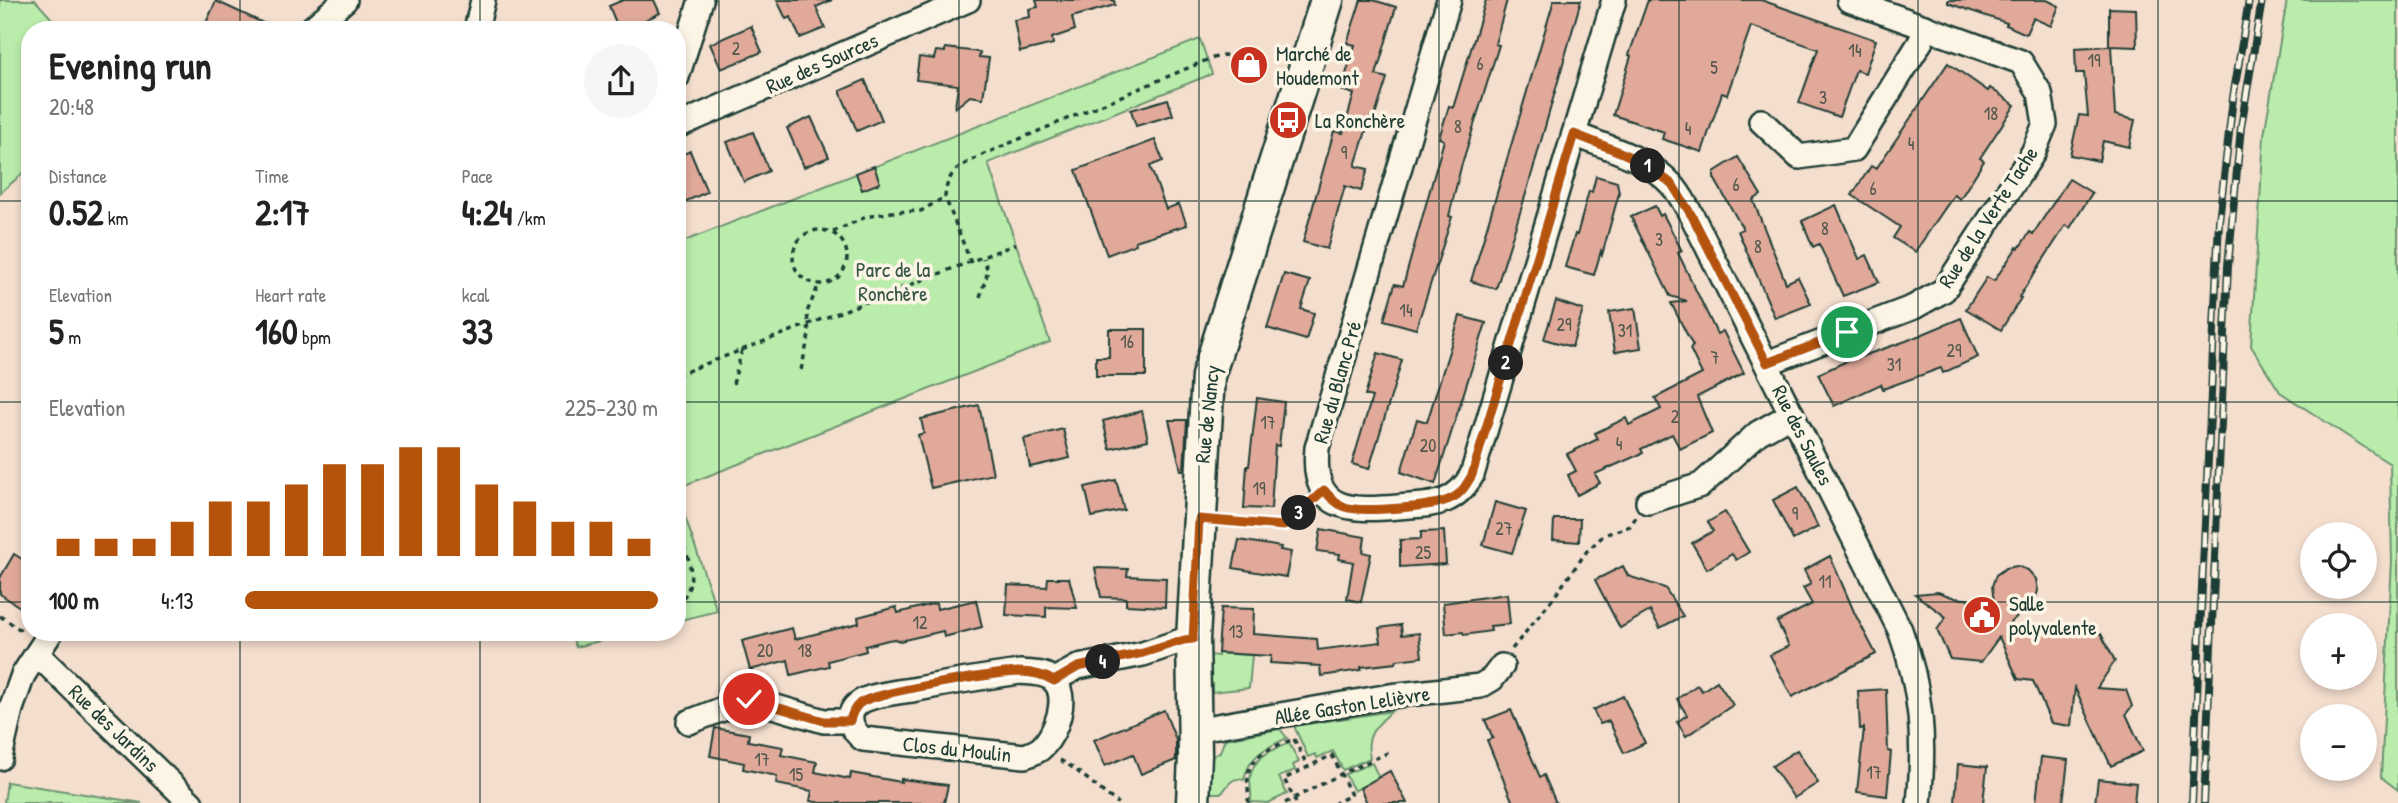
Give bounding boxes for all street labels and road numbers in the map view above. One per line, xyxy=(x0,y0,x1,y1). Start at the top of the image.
street label: Rue des Sources xyxy=(761,25,883,101)
street label: Rue de la Verte Tache xyxy=(1931,141,2045,293)
street label: Rue du Blanc Pré xyxy=(1306,317,1368,447)
street label: Rue de Nancy xyxy=(1187,363,1227,464)
street label: Rue des Saules xyxy=(1765,380,1841,490)
street label: Rue des Jardins xyxy=(63,678,165,778)
street label: Allée Gaston Lelièvre xyxy=(1272,678,1432,732)
street label: Clos du Moulin xyxy=(901,729,1013,769)

